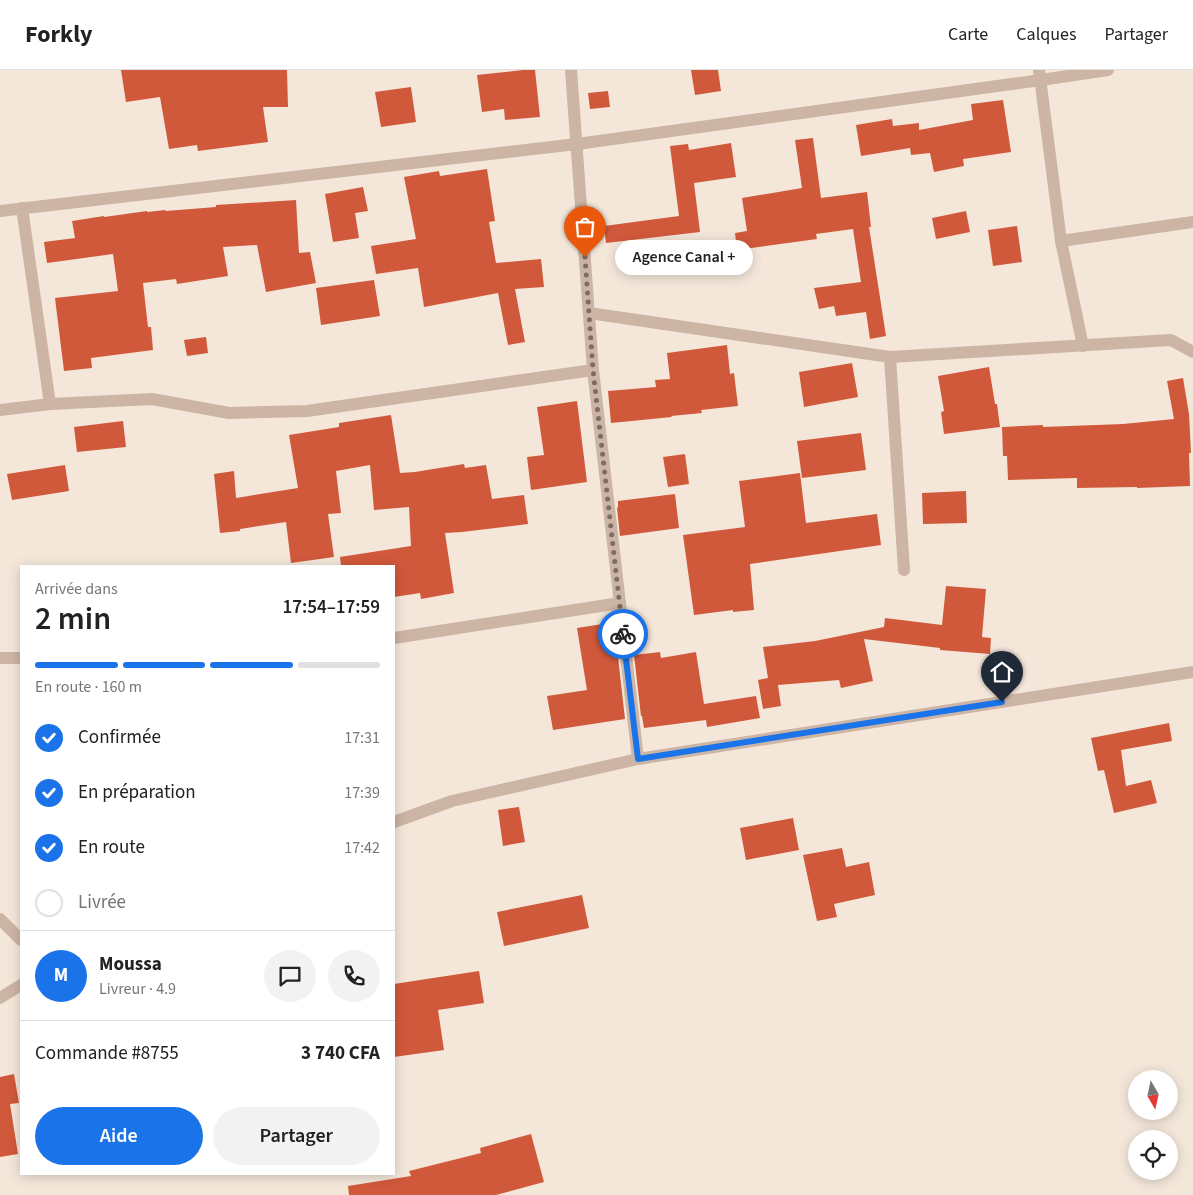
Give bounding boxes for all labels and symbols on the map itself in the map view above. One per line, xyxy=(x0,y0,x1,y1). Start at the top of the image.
pin xyxy=(564,206,606,257)
callout: Agence Canal + xyxy=(615,240,752,274)
courier xyxy=(598,609,648,659)
pin xyxy=(981,651,1023,702)
north arrow xyxy=(1128,1070,1178,1120)

